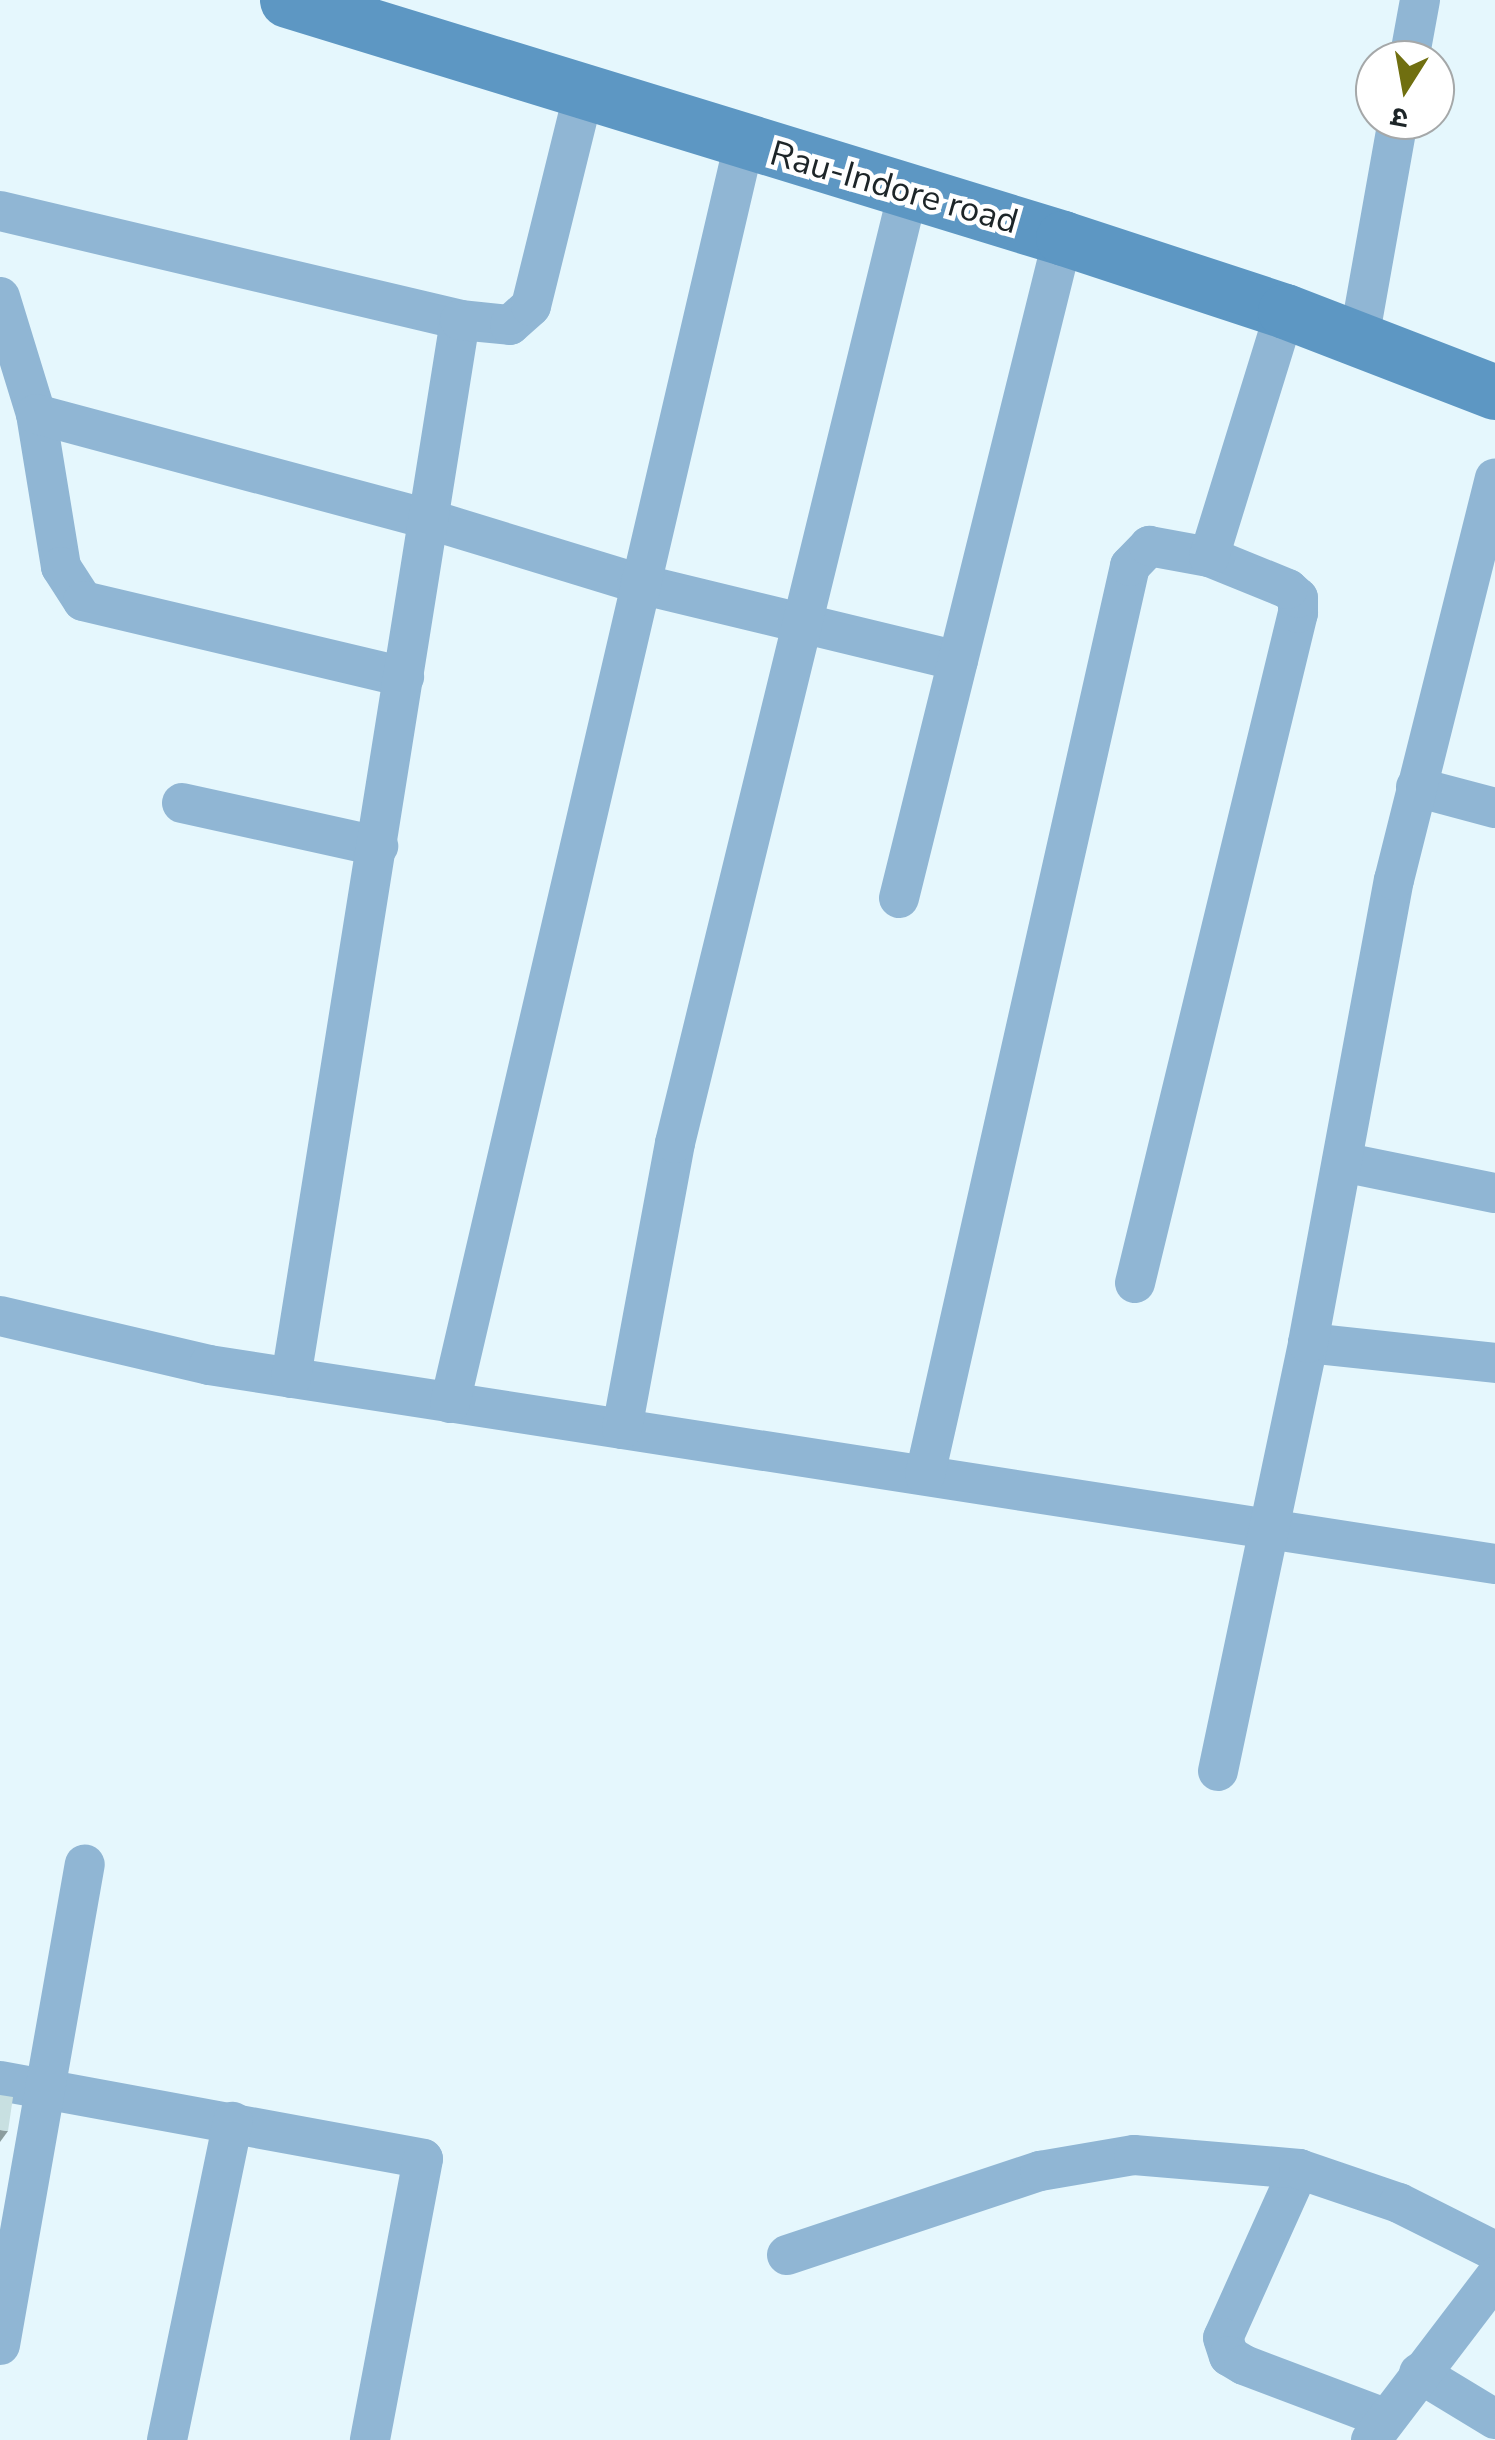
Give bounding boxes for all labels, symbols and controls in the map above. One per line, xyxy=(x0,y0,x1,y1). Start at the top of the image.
north arrow xyxy=(1355,40,1455,140)
text: उ xyxy=(1388,97,1411,138)
street label: Rau-Indore road xyxy=(765,133,1023,243)

